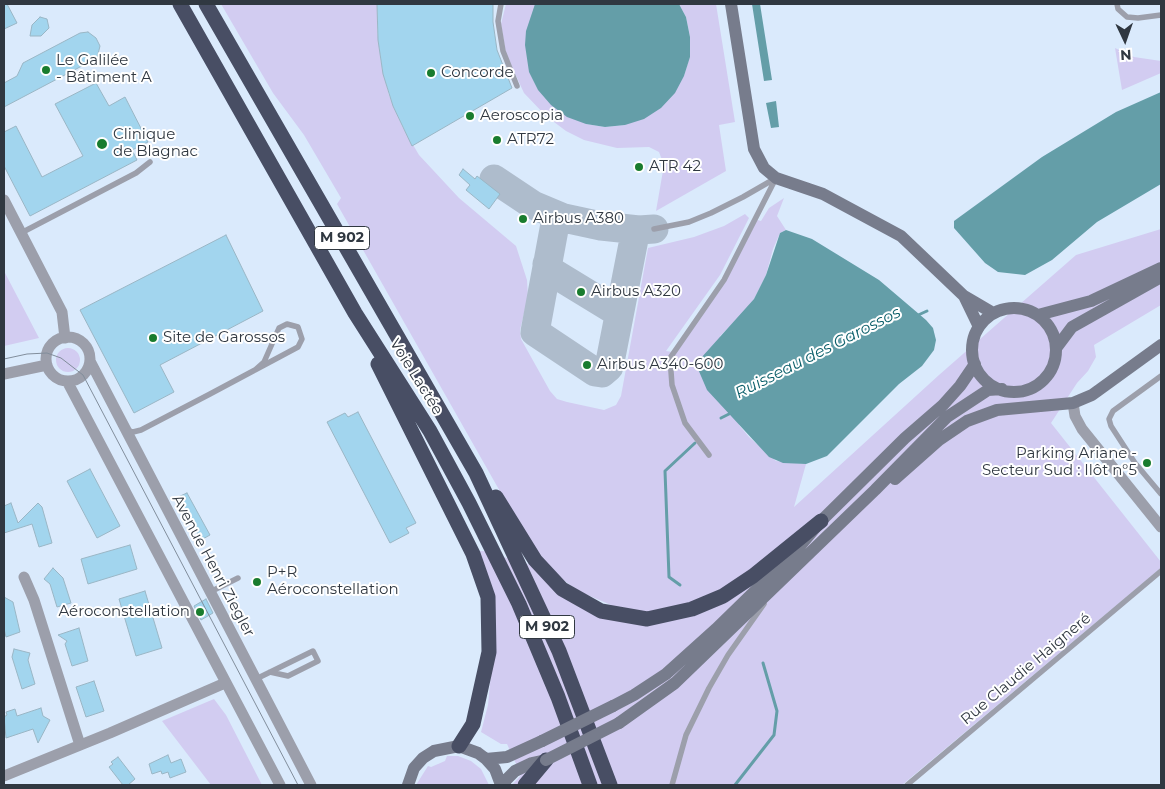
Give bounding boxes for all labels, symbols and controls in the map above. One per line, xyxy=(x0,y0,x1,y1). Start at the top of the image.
north arrow xyxy=(1100,15,1150,65)
text: N xyxy=(1120,46,1132,64)
place label: Le Galilée - Bâtiment A xyxy=(56,52,152,87)
marker: Le Galilée - Bâtiment A xyxy=(40,64,52,76)
place label: Concorde xyxy=(441,64,514,82)
marker: Concorde xyxy=(425,67,437,79)
place label: Aeroscopia xyxy=(480,107,563,125)
marker: Aeroscopia xyxy=(464,110,476,122)
place label: Clinique de Blagnac xyxy=(113,126,198,161)
place label: ATR72 xyxy=(507,131,554,149)
marker: ATR72 xyxy=(491,134,503,146)
marker: Clinique de Blagnac xyxy=(95,137,109,151)
place label: ATR 42 xyxy=(649,158,701,176)
marker: ATR 42 xyxy=(633,161,645,173)
place label: Airbus A380 xyxy=(533,210,624,228)
marker: Airbus A380 xyxy=(517,213,529,225)
road number: M 902 xyxy=(314,227,370,250)
place label: Airbus A320 xyxy=(591,283,681,301)
marker: Airbus A320 xyxy=(575,286,587,298)
water label: Ruisseau des Garossos xyxy=(732,303,904,403)
place label: Site de Garossos xyxy=(163,329,285,347)
marker: Site de Garossos xyxy=(147,332,159,344)
street label: Voie Lactée xyxy=(386,336,446,418)
place label: Airbus A340-600 xyxy=(597,356,723,374)
marker: Airbus A340-600 xyxy=(581,359,593,371)
place label: Parking Ariane - Secteur Sud : Ilôt n°5 xyxy=(982,445,1137,480)
marker: Parking Ariane - Secteur Sud : Ilôt n°5 xyxy=(1141,457,1153,469)
street label: Avenue Henri Ziegler xyxy=(168,492,258,640)
place label: P+R Aéroconstellation xyxy=(267,564,399,599)
marker: P+R Aéroconstellation xyxy=(251,576,263,588)
place label: Aéroconstellation xyxy=(58,603,190,621)
marker: Aéroconstellation xyxy=(194,606,206,618)
street label: Rue Claudie Haigneré xyxy=(957,609,1095,729)
road number: M 902 xyxy=(520,616,574,638)

